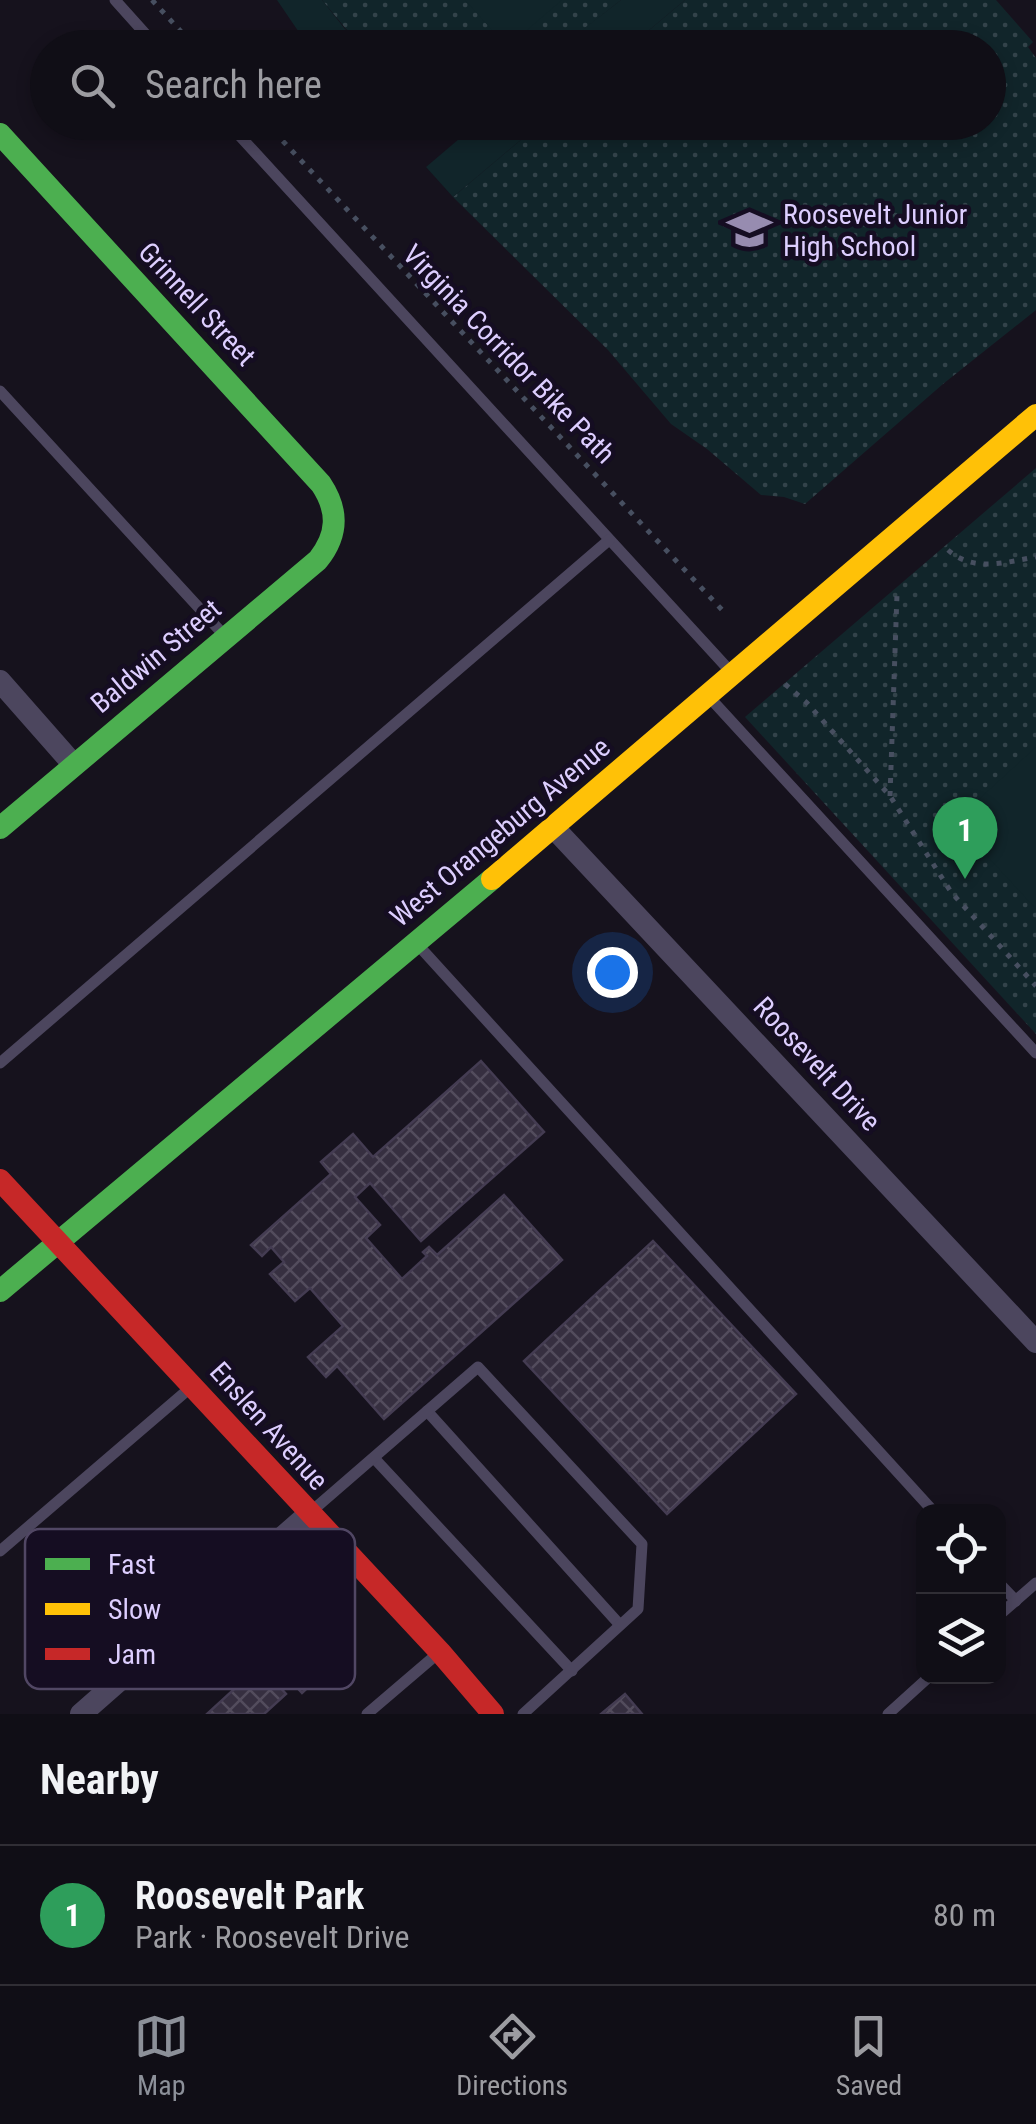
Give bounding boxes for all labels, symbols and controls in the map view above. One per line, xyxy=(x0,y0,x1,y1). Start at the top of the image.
search box xyxy=(30,30,1006,140)
icon: search xyxy=(65,58,120,113)
text: Search here xyxy=(145,63,322,107)
place label: Roosevelt Junior High School xyxy=(783,198,967,263)
school or university icon: Roosevelt Junior High School xyxy=(726,206,774,254)
street label: Grinnell Street xyxy=(132,235,262,373)
street label: Virginia Corridor Bike Path xyxy=(396,238,622,470)
street label: Baldwin Street xyxy=(84,592,228,720)
street label: West Orangeburg Avenue xyxy=(383,730,617,934)
pin: 1 xyxy=(932,796,998,879)
your location xyxy=(587,947,638,998)
street label: Roosevelt Drive xyxy=(747,990,887,1138)
street label: Enslen Avenue xyxy=(203,1355,335,1497)
map controls xyxy=(916,1504,1006,1684)
button: locate xyxy=(916,1504,1006,1594)
legend xyxy=(25,1529,355,1689)
text: Fast xyxy=(108,1548,155,1581)
text: Slow xyxy=(108,1593,161,1626)
button: layers xyxy=(916,1594,1006,1684)
text: Jam xyxy=(108,1638,156,1671)
text: Nearby xyxy=(40,1755,159,1804)
text: Roosevelt Park xyxy=(135,1874,364,1918)
text: 1 xyxy=(64,1896,81,1934)
text: 80 m xyxy=(933,1896,996,1934)
text: Park · Roosevelt Drive xyxy=(135,1918,410,1956)
tab: Map xyxy=(134,2009,189,2102)
tab: Directions xyxy=(456,2009,568,2102)
tab: Saved xyxy=(836,2009,902,2102)

